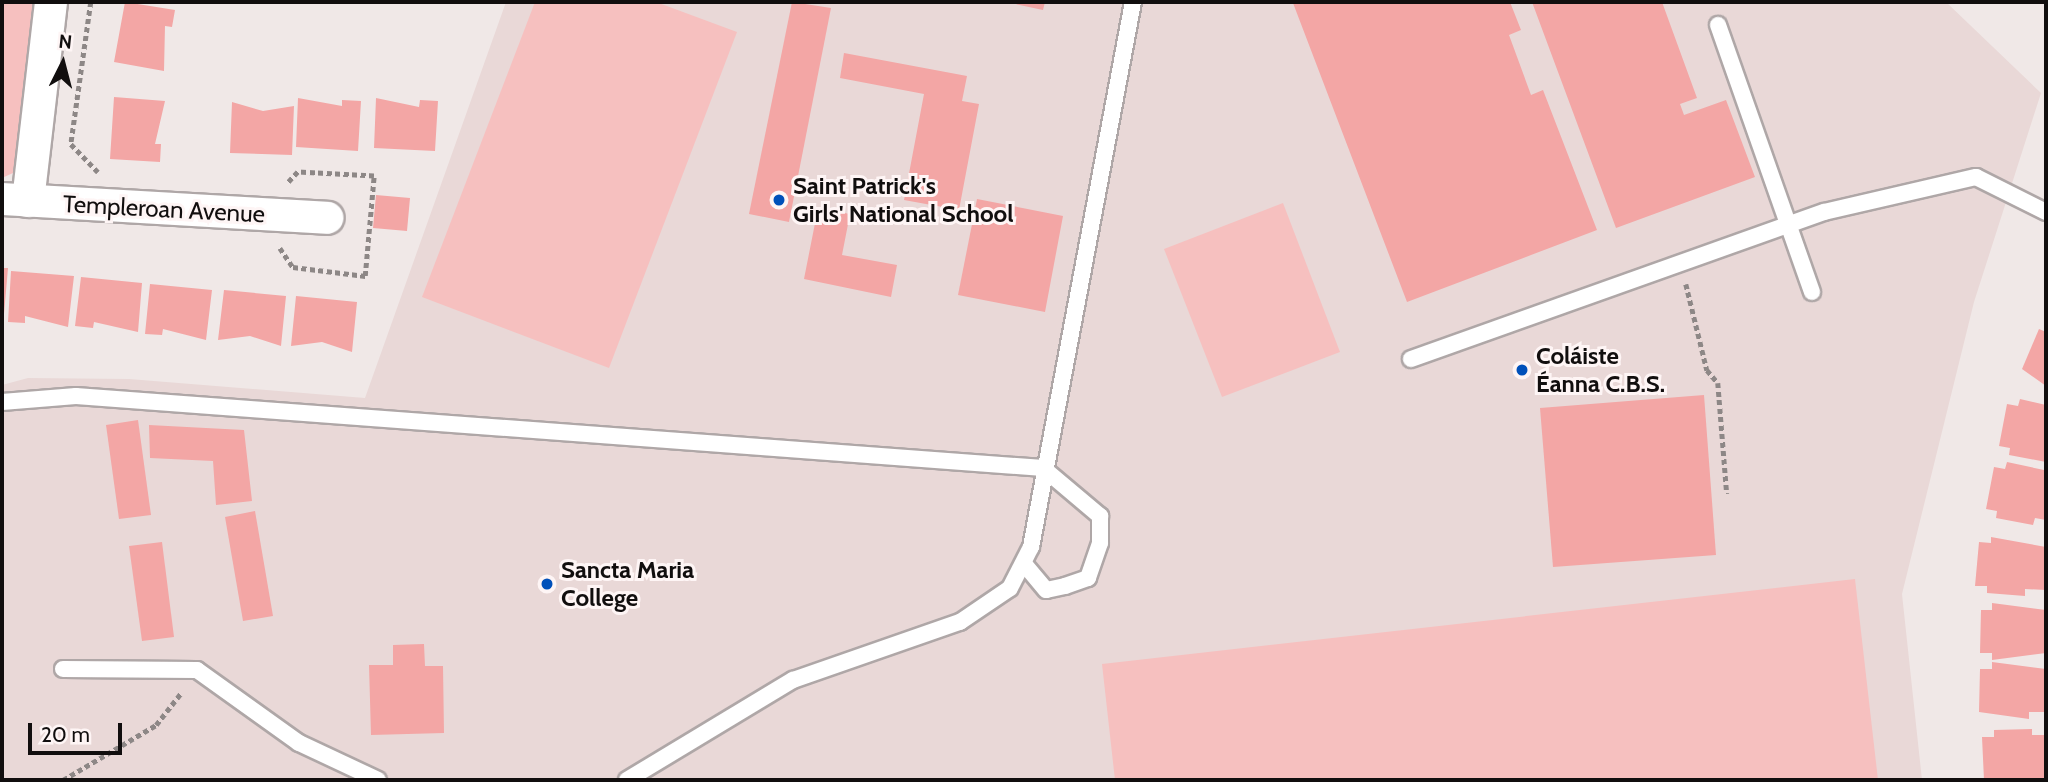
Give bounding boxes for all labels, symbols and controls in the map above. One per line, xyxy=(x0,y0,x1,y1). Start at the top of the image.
north arrow xyxy=(28,28,98,98)
text: N xyxy=(57,29,73,54)
place label: Saint Patrick's Girls' National School xyxy=(793,172,1014,228)
street label: Templeroan Avenue xyxy=(62,189,266,229)
marker: Saint Patrick's Girls' National School xyxy=(771,192,787,208)
place label: Coláiste Éanna C.B.S. xyxy=(1536,342,1665,398)
marker: Coláiste Éanna C.B.S. xyxy=(1514,362,1530,378)
place label: Sancta Maria College xyxy=(561,556,694,612)
marker: Sancta Maria College xyxy=(539,576,555,592)
scale bar xyxy=(32,708,126,752)
text: 20 m xyxy=(41,722,90,747)

